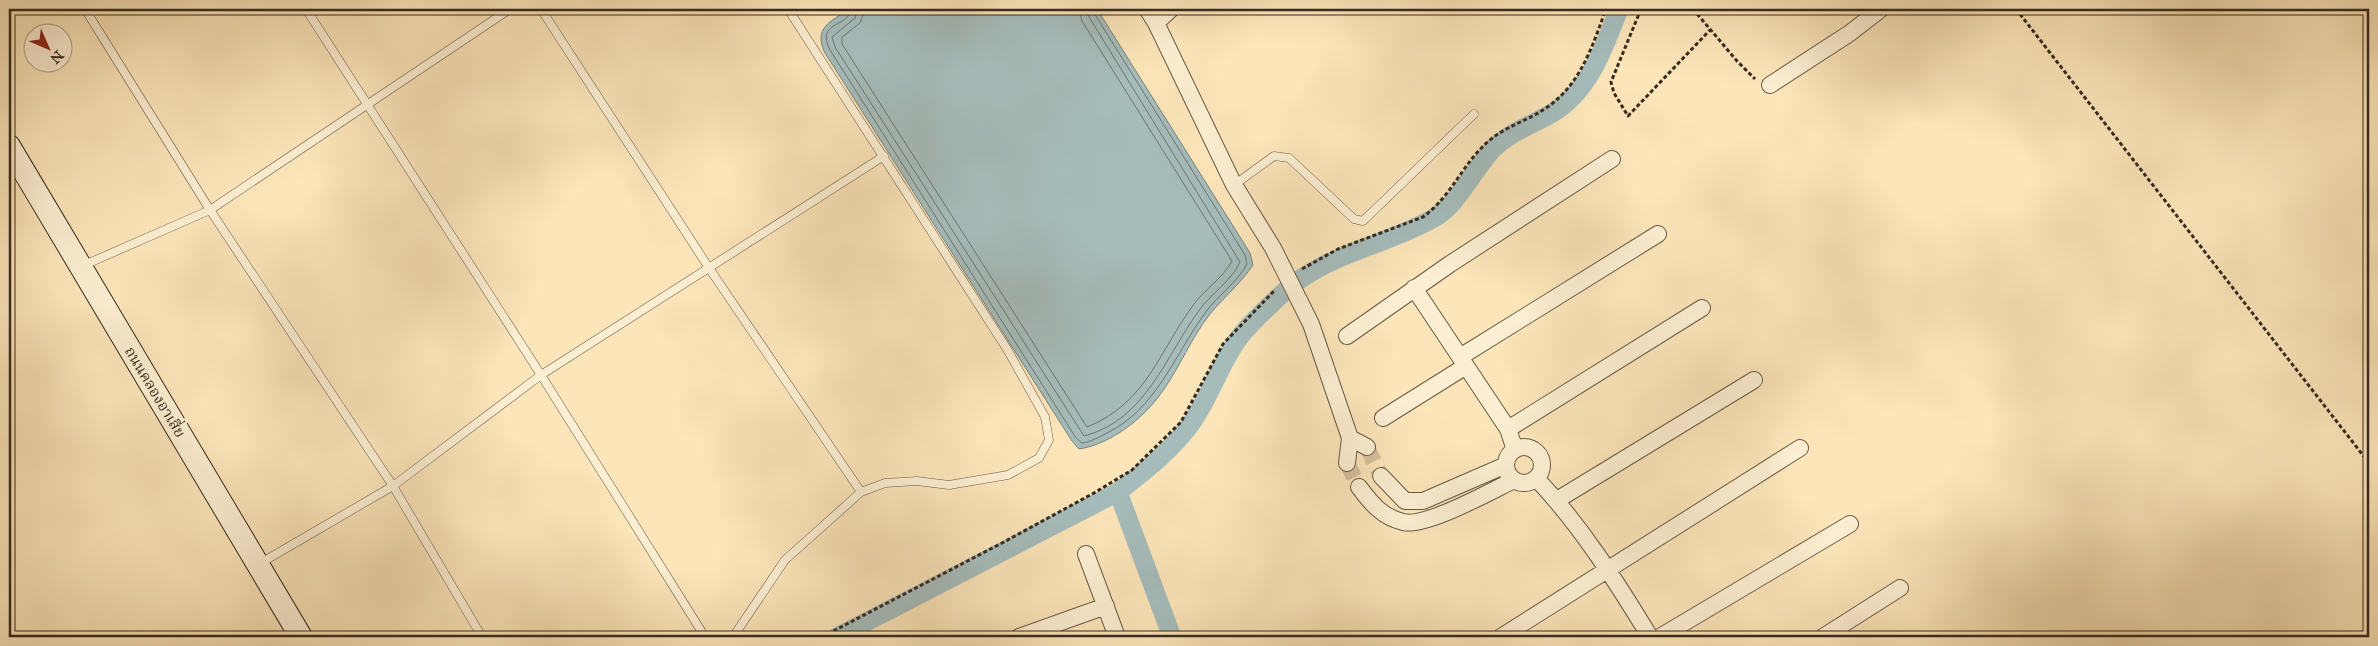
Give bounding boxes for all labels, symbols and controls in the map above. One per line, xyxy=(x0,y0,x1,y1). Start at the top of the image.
north arrow xyxy=(22,22,72,72)
text: N xyxy=(47,47,67,67)
street label: ถนนคลองอาเสี่ย xyxy=(121,342,191,441)

